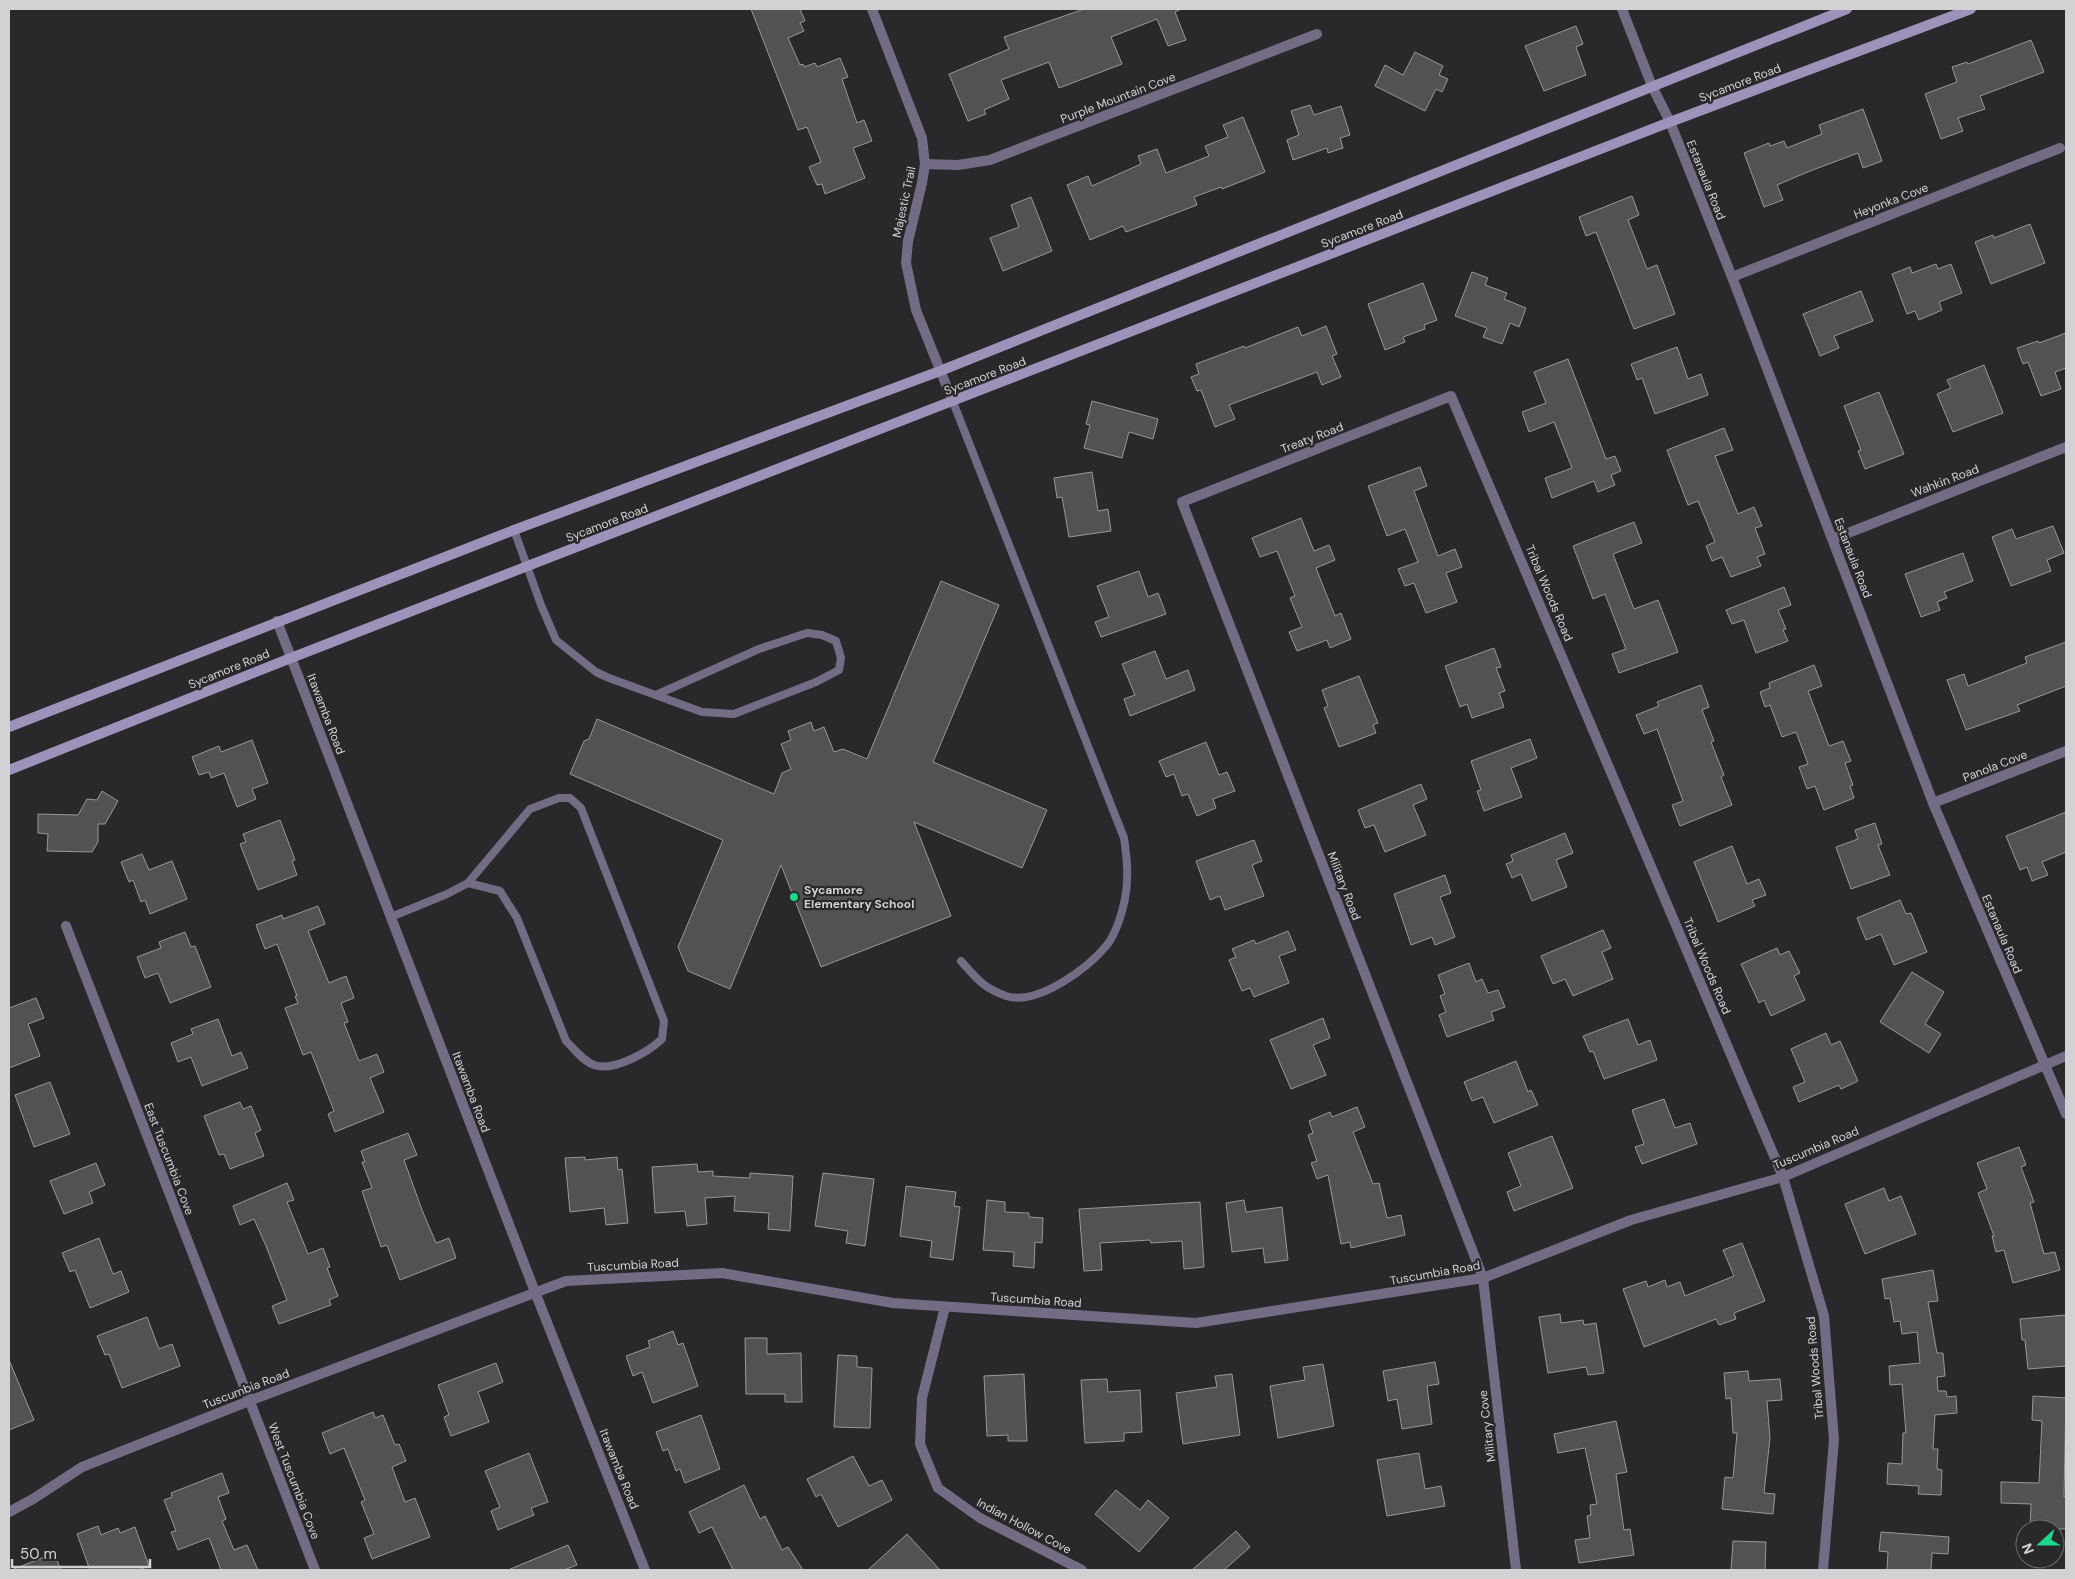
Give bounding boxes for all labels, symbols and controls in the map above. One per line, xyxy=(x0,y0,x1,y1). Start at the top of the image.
street label: Sycamore Road xyxy=(1697,60,1783,106)
street label: Purple Mountain Cove xyxy=(1058,69,1178,127)
street label: Estanaula Road xyxy=(1683,138,1729,222)
street label: Majestic Trail xyxy=(889,165,919,239)
street label: Heyonka Cove xyxy=(1851,179,1931,223)
street label: Sycamore Road xyxy=(1319,206,1405,252)
street label: Sycamore Road xyxy=(942,353,1028,399)
street label: Treaty Road xyxy=(1278,419,1346,457)
street label: Wahkin Road xyxy=(1909,461,1981,501)
street label: Sycamore Road xyxy=(564,500,650,546)
street label: Estanaula Road xyxy=(1830,516,1876,600)
street label: Tribal Woods Road xyxy=(1521,542,1577,644)
street label: Sycamore Road xyxy=(186,645,272,693)
street label: Itawamba Road xyxy=(303,671,349,757)
street label: Panola Cove xyxy=(1960,746,2030,786)
street label: Military Road xyxy=(1324,850,1364,922)
place label: Sycamore Elementary School xyxy=(804,882,914,912)
marker: Sycamore Elementary School xyxy=(788,891,800,903)
street label: Estanaula Road xyxy=(1978,892,2026,976)
street label: Tribal Woods Road xyxy=(1679,915,1735,1017)
street label: Itawamba Road xyxy=(448,1049,494,1135)
street label: East Tuscumbia Cove xyxy=(140,1101,198,1217)
street label: Tuscumbia Road xyxy=(1771,1123,1861,1173)
street label: Tuscumbia Road xyxy=(587,1255,679,1275)
street label: Tuscumbia Road xyxy=(1389,1257,1481,1289)
street label: Tuscumbia Road xyxy=(990,1289,1082,1311)
street label: Tribal Woods Road xyxy=(1803,1316,1827,1420)
street label: Tuscumbia Road xyxy=(200,1365,292,1413)
street label: Military Cove xyxy=(1475,1389,1499,1463)
street label: West Tuscumbia Cove xyxy=(264,1421,324,1542)
street label: Itawamba Road xyxy=(596,1426,642,1512)
street label: Indian Hollow Cove xyxy=(974,1494,1074,1558)
north arrow xyxy=(2015,1519,2065,1569)
scale bar xyxy=(12,1536,150,1568)
text: N xyxy=(2018,1541,2038,1557)
text: 50 m xyxy=(20,1544,57,1564)

